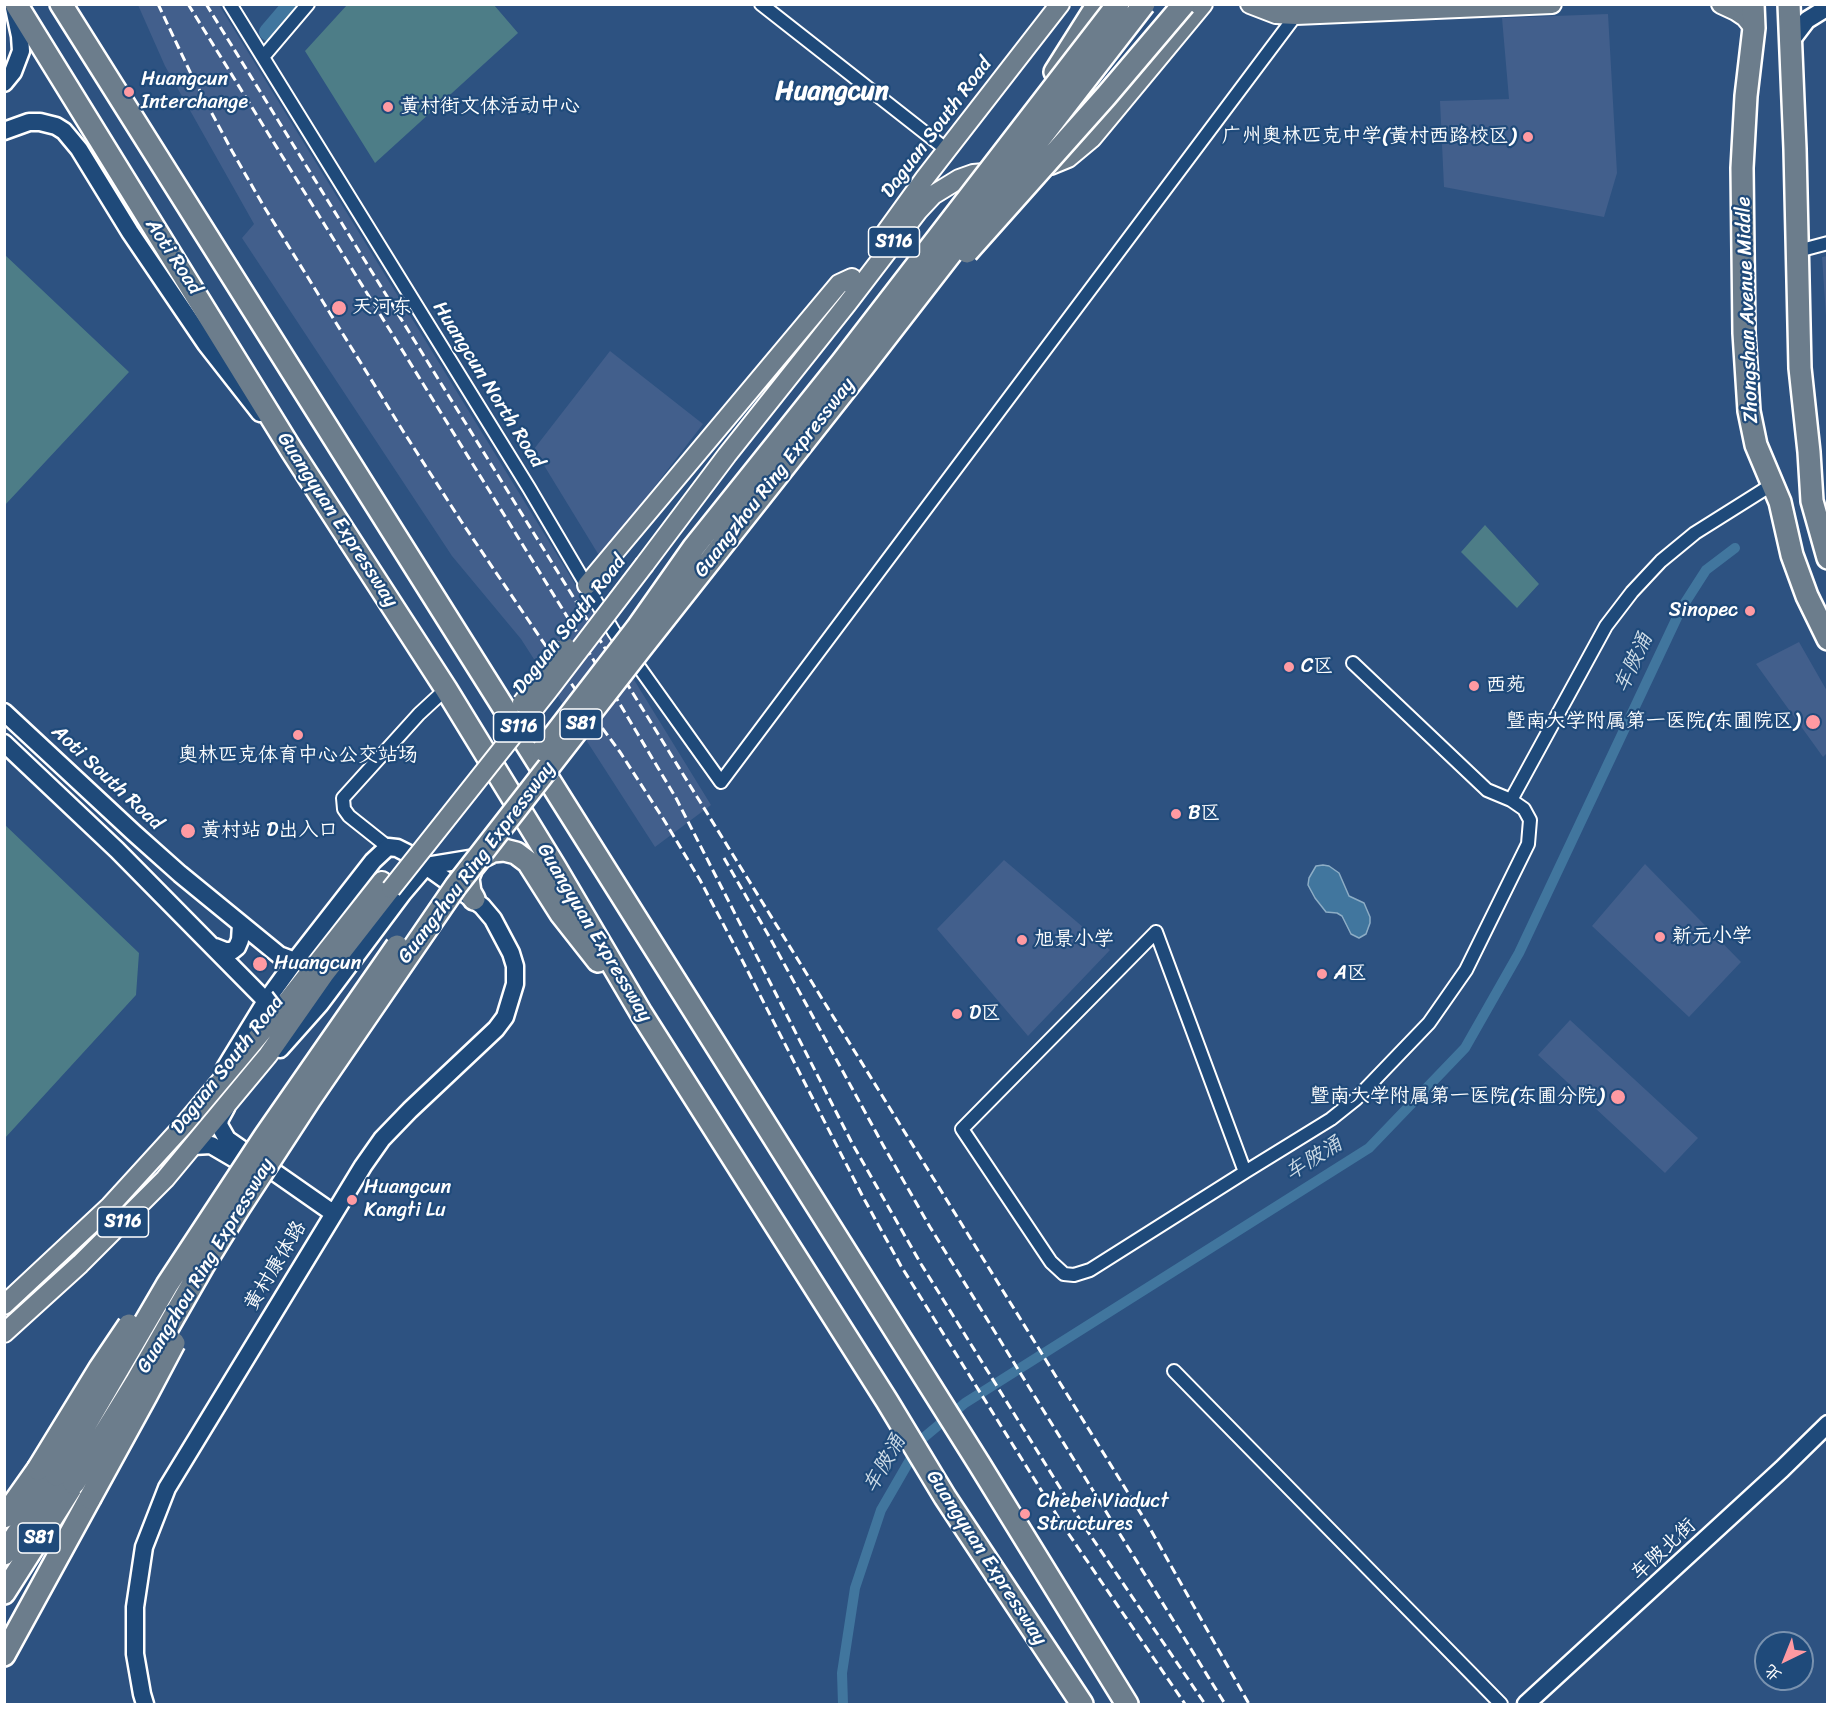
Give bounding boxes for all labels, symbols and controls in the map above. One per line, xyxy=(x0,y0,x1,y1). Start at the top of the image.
street label: Daguan South Road xyxy=(876,53,998,203)
place label: Huangcun Interchange xyxy=(141,68,248,115)
district label: Huangcun xyxy=(775,76,889,108)
marker: Huangcun Interchange xyxy=(122,85,136,99)
place label: 黄村街文体活动中心 xyxy=(400,95,580,119)
marker: 黄村街文体活动中心 xyxy=(381,100,395,114)
place label: 广州奥林匹克中学(黄村西路校区) xyxy=(1222,125,1516,149)
marker: 广州奥林匹克中学(黄村西路校区) xyxy=(1521,130,1535,144)
street label: Zhongshan Avenue Middle xyxy=(1732,196,1764,424)
street label: Aoti Road xyxy=(140,215,206,299)
road number: S116 xyxy=(868,227,920,257)
place label: 天河东 xyxy=(352,296,412,320)
street label: Huangcun North Road xyxy=(427,297,549,473)
marker: 天河东 xyxy=(330,299,348,317)
street label: Guangzhou Ring Expressway xyxy=(690,373,860,583)
street label: Guangyuan Expressway xyxy=(271,428,403,612)
street label: Daguan South Road xyxy=(508,551,632,699)
place label: Sinopec xyxy=(1669,599,1738,623)
marker: Sinopec xyxy=(1743,604,1757,618)
water label: 车陂涌 xyxy=(1609,629,1659,697)
place label: C区 xyxy=(1301,655,1333,679)
marker: C区 xyxy=(1282,660,1296,674)
place label: 西苑 xyxy=(1486,674,1526,698)
marker: 西苑 xyxy=(1467,679,1481,693)
road number: S81 xyxy=(560,709,602,739)
place label: 暨南大学附属第一医院(东圃院区) xyxy=(1506,710,1800,734)
road number: S116 xyxy=(494,712,544,742)
marker: 暨南大学附属第一医院(东圃院区) xyxy=(1804,713,1822,731)
street label: Aoti South Road xyxy=(46,720,168,836)
marker: 奥林匹克体育中心公交站场 xyxy=(291,728,305,742)
place label: 奥林匹克体育中心公交站场 xyxy=(178,744,418,768)
street label: Guangzhou Ring Expressway xyxy=(393,757,561,969)
place label: B区 xyxy=(1188,802,1221,826)
marker: B区 xyxy=(1169,807,1183,821)
place label: 黄村站 D出入口 xyxy=(201,819,338,843)
marker: 黄村站 D出入口 xyxy=(179,822,197,840)
street label: Guangyuan Expressway xyxy=(531,839,657,1027)
place label: 新元小学 xyxy=(1672,925,1752,949)
place label: 旭景小学 xyxy=(1034,928,1114,952)
marker: 新元小学 xyxy=(1653,930,1667,944)
marker: 旭景小学 xyxy=(1015,933,1029,947)
place label: Huangcun xyxy=(274,952,361,976)
marker: Huangcun xyxy=(251,955,269,973)
place label: A区 xyxy=(1334,962,1367,986)
marker: A区 xyxy=(1315,967,1329,981)
street label: Daguan South Road xyxy=(166,991,290,1139)
place label: D区 xyxy=(969,1002,1001,1026)
marker: D区 xyxy=(950,1007,964,1021)
place label: 暨南大学附属第一医院(东圃分院) xyxy=(1310,1085,1604,1109)
marker: 暨南大学附属第一医院(东圃分院) xyxy=(1609,1088,1627,1106)
water label: 车陂涌 xyxy=(1281,1132,1347,1186)
street label: Guangzhou Ring Expressway xyxy=(132,1154,280,1378)
place label: Huangcun Kangti Lu xyxy=(364,1176,451,1223)
marker: Huangcun Kangti Lu xyxy=(345,1193,359,1207)
road number: S116 xyxy=(98,1207,148,1237)
street label: 黄村康体路 xyxy=(240,1217,312,1315)
water label: 车陂涌 xyxy=(858,1430,912,1498)
street label: Guangyuan Expressway xyxy=(920,1466,1052,1650)
place label: Chebei Viaduct Structures xyxy=(1037,1490,1169,1537)
marker: Chebei Viaduct Structures xyxy=(1018,1507,1032,1521)
street label: 车陂北街 xyxy=(1627,1514,1701,1586)
road number: S81 xyxy=(18,1523,60,1553)
north arrow xyxy=(1754,1631,1814,1691)
text: 北 xyxy=(1757,1657,1788,1689)

